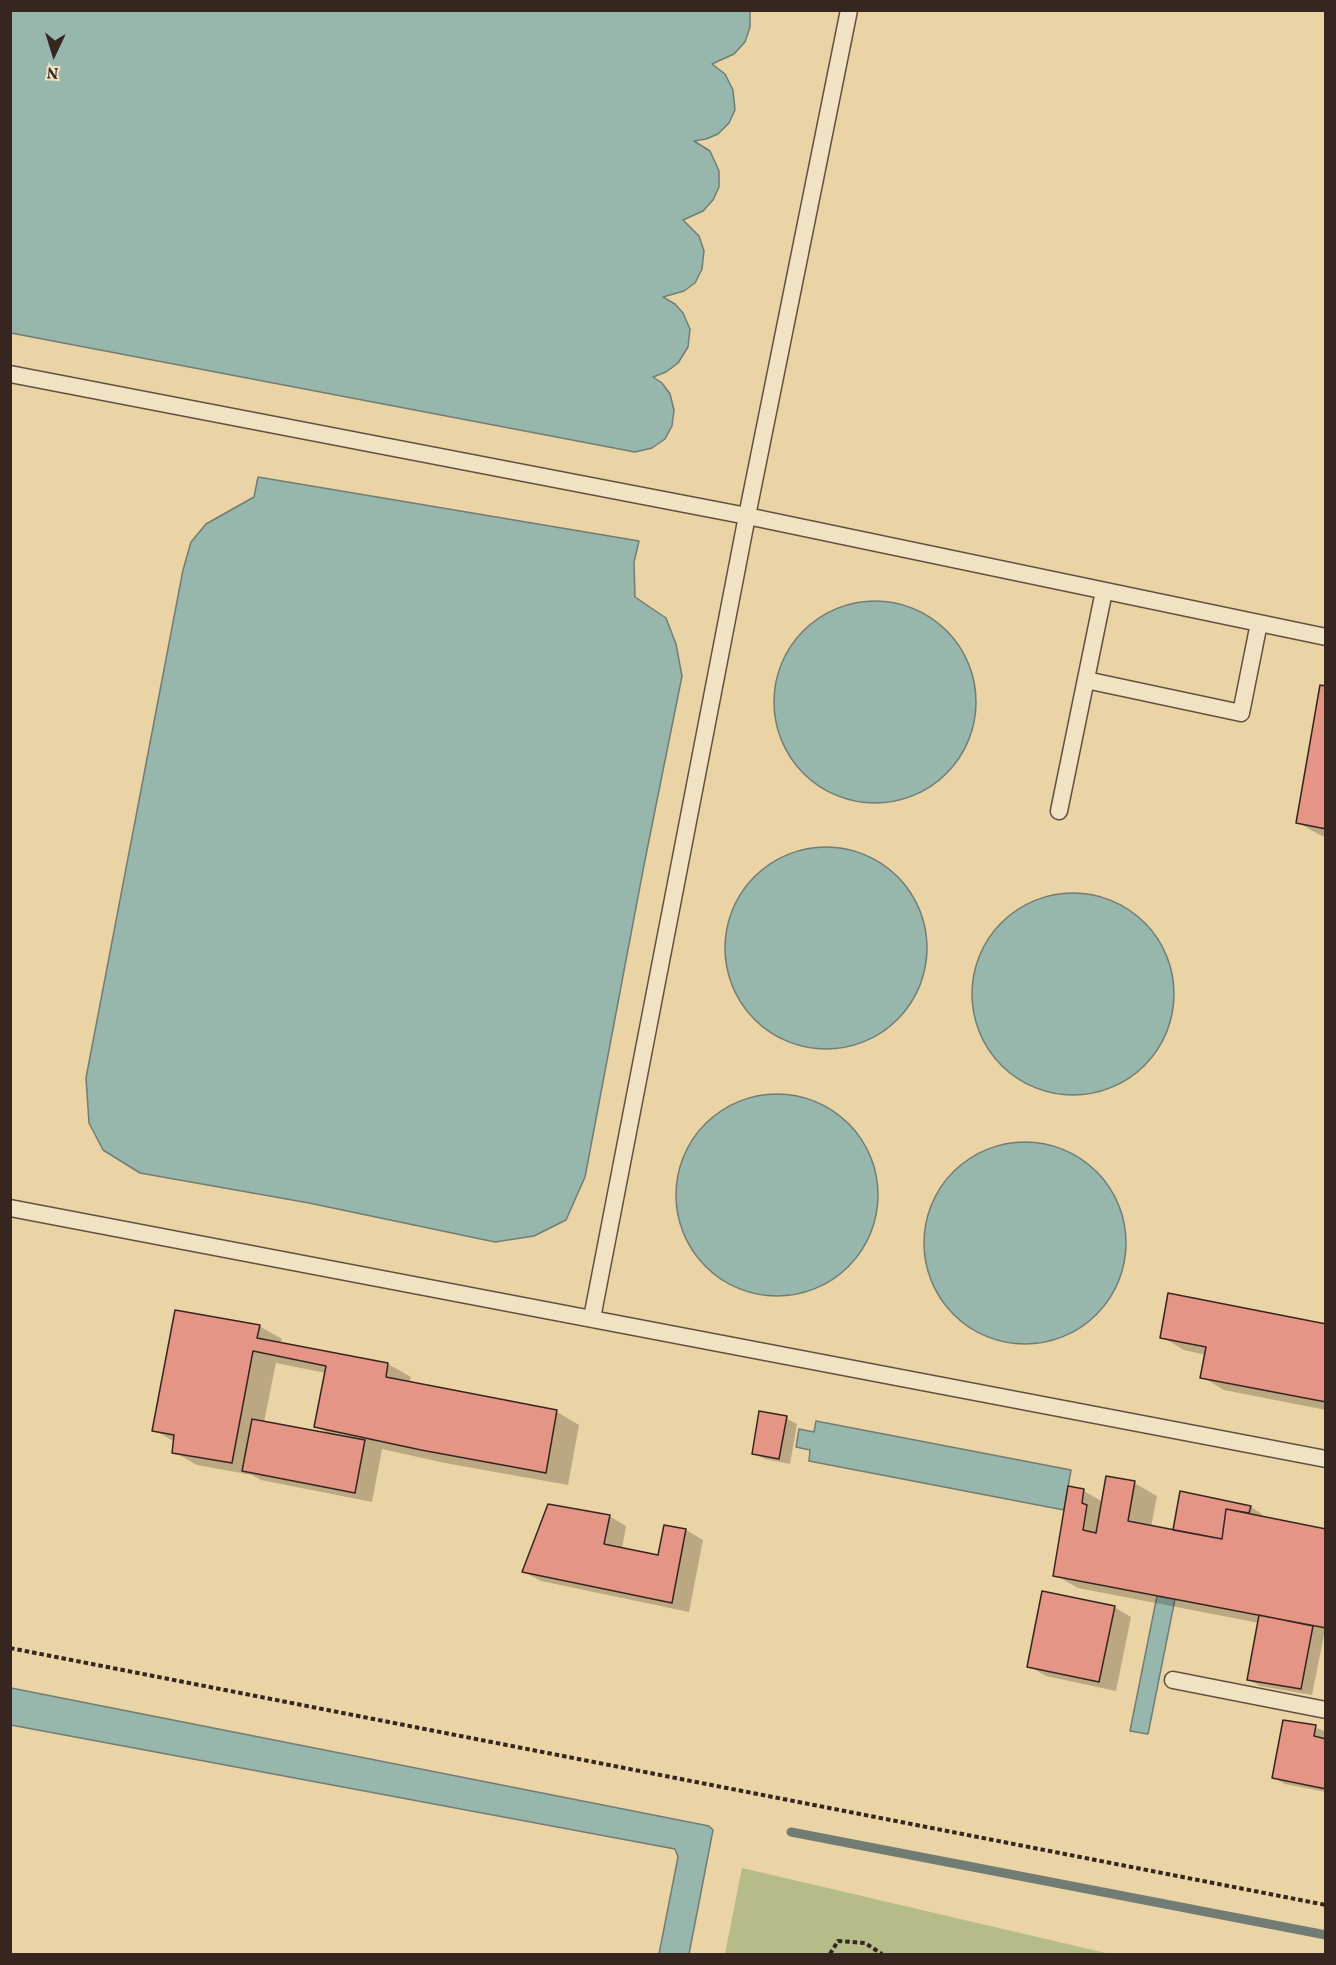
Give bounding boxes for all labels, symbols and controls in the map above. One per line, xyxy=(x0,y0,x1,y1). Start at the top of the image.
north arrow xyxy=(24,24,84,84)
text: N xyxy=(46,61,59,83)

